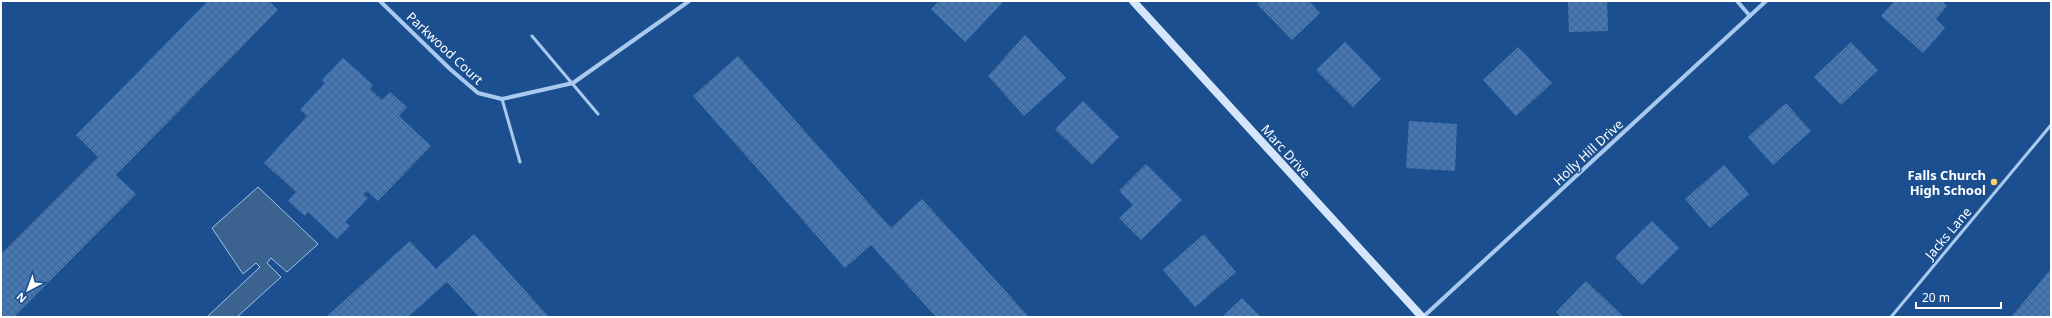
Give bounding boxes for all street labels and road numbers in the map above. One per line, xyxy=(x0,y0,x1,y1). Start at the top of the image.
street label: Parkwood Court xyxy=(403,8,488,89)
street label: Holly Hill Drive xyxy=(1549,115,1627,189)
street label: Marc Drive xyxy=(1257,120,1315,182)
street label: Jacks Lane xyxy=(1920,203,1975,264)

